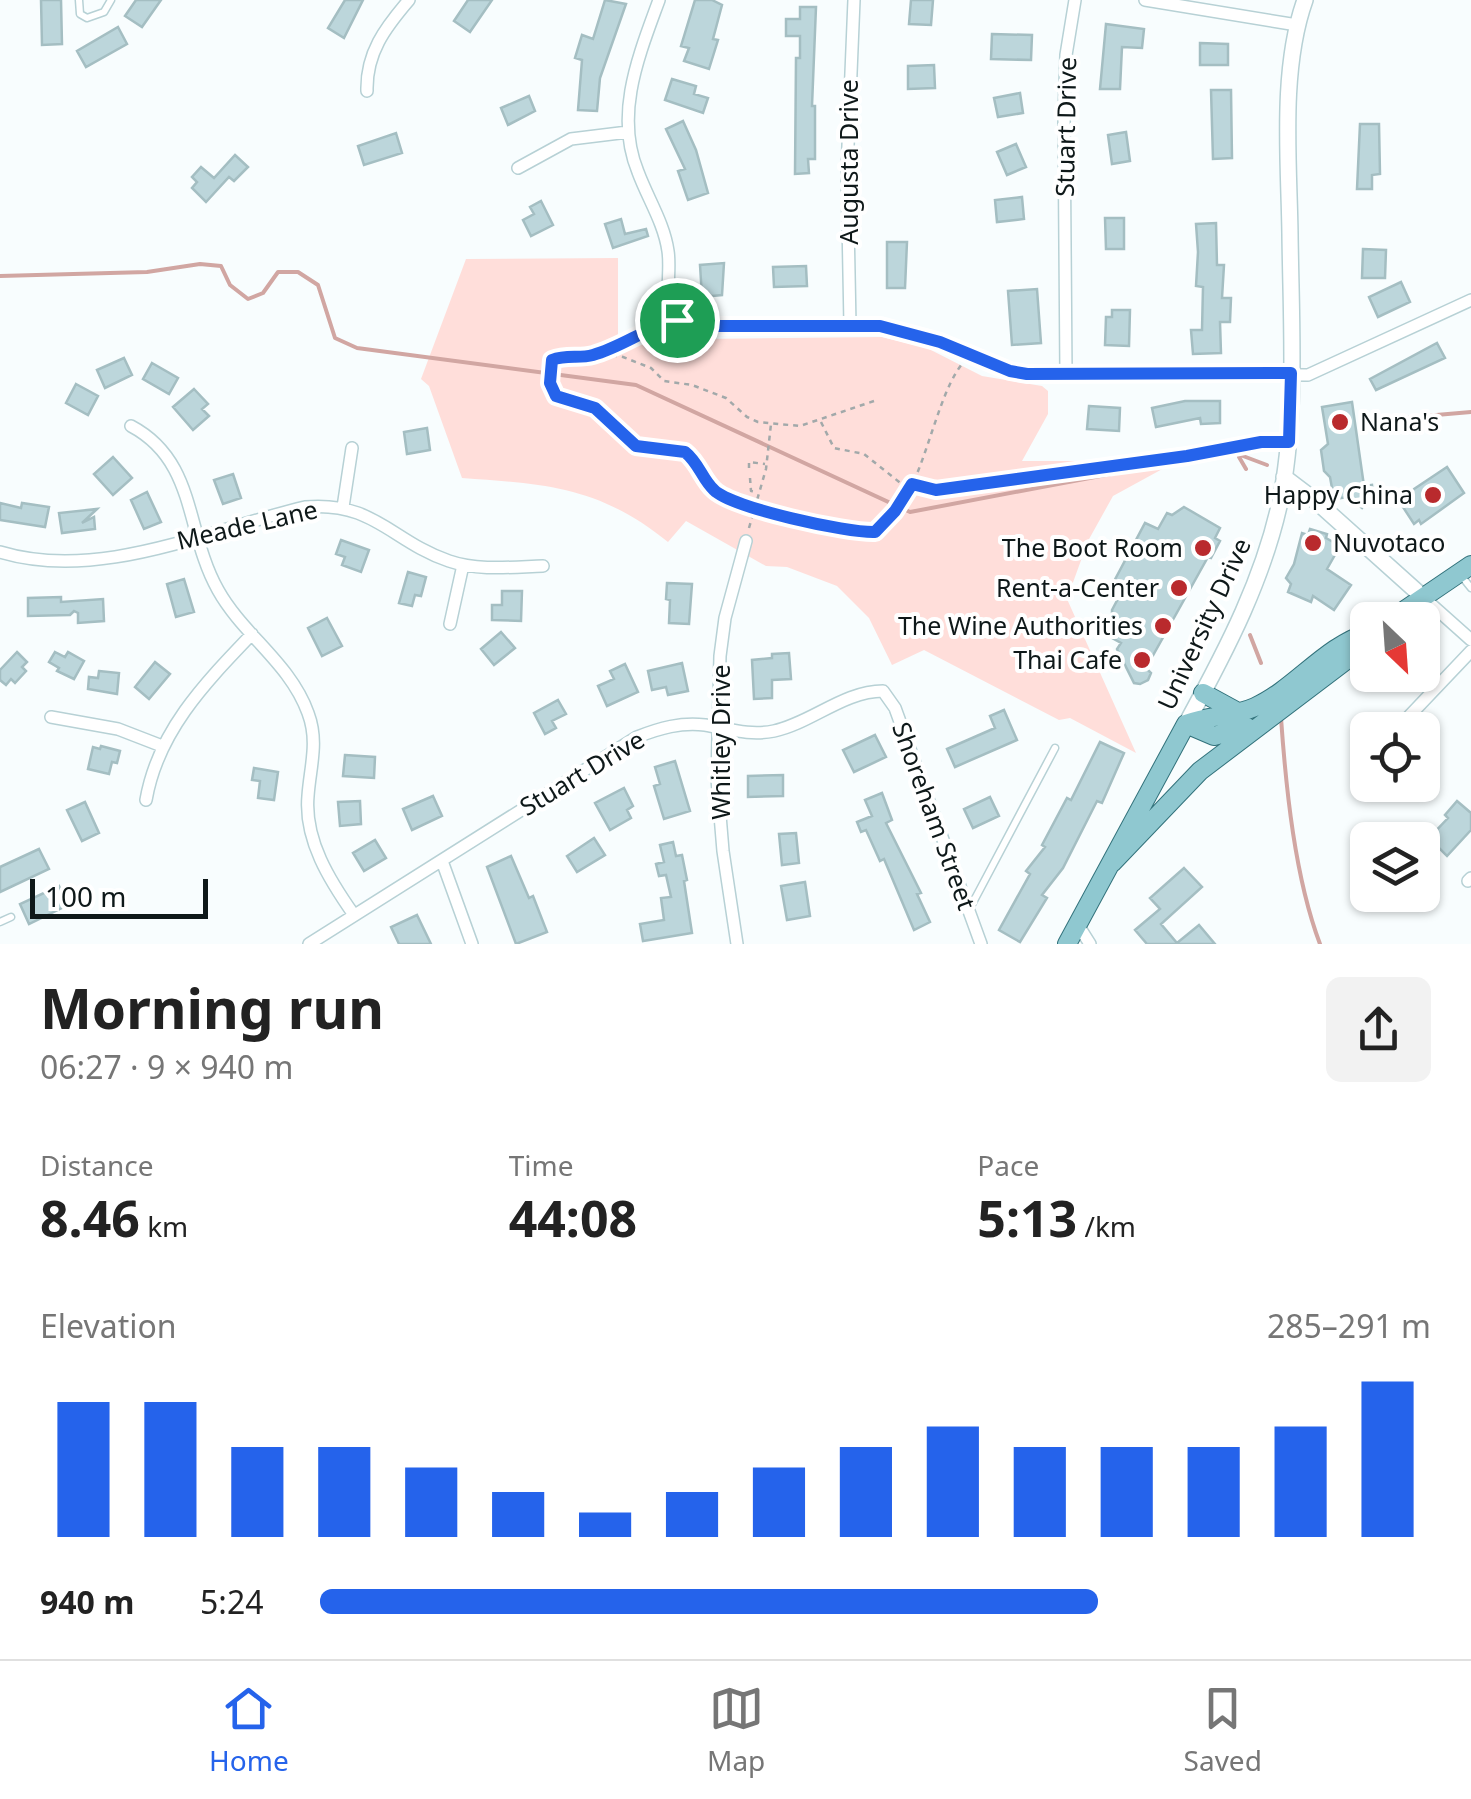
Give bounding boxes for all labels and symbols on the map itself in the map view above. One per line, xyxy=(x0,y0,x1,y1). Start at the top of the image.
street label: Stuart Drive xyxy=(1047,57,1083,197)
street label: Augusta Drive xyxy=(831,79,865,245)
pin xyxy=(635,278,720,363)
place label: Nana's xyxy=(1360,404,1439,438)
marker: Nana's xyxy=(1329,411,1351,433)
place label: Happy China xyxy=(1264,477,1413,511)
marker: Happy China xyxy=(1422,484,1444,506)
street label: Meade Lane xyxy=(173,491,320,557)
place label: Nuvotaco xyxy=(1333,525,1445,559)
place label: The Boot Room xyxy=(1002,530,1183,564)
street label: University Drive xyxy=(1148,532,1258,715)
marker: Nuvotaco xyxy=(1302,532,1324,554)
marker: The Boot Room xyxy=(1192,537,1214,559)
place label: Rent-a-Center xyxy=(996,570,1159,604)
marker: Rent-a-Center xyxy=(1168,577,1190,599)
north arrow xyxy=(1350,602,1440,692)
place label: The Wine Authorities xyxy=(898,608,1143,642)
marker: The Wine Authorities xyxy=(1152,615,1174,637)
place label: Thai Cafe xyxy=(1013,642,1122,676)
marker: Thai Cafe xyxy=(1131,649,1153,671)
street label: Whitley Drive xyxy=(703,664,737,820)
street label: Shoreham Street xyxy=(885,717,985,914)
street label: Stuart Drive xyxy=(513,722,650,823)
scale bar xyxy=(30,874,208,918)

